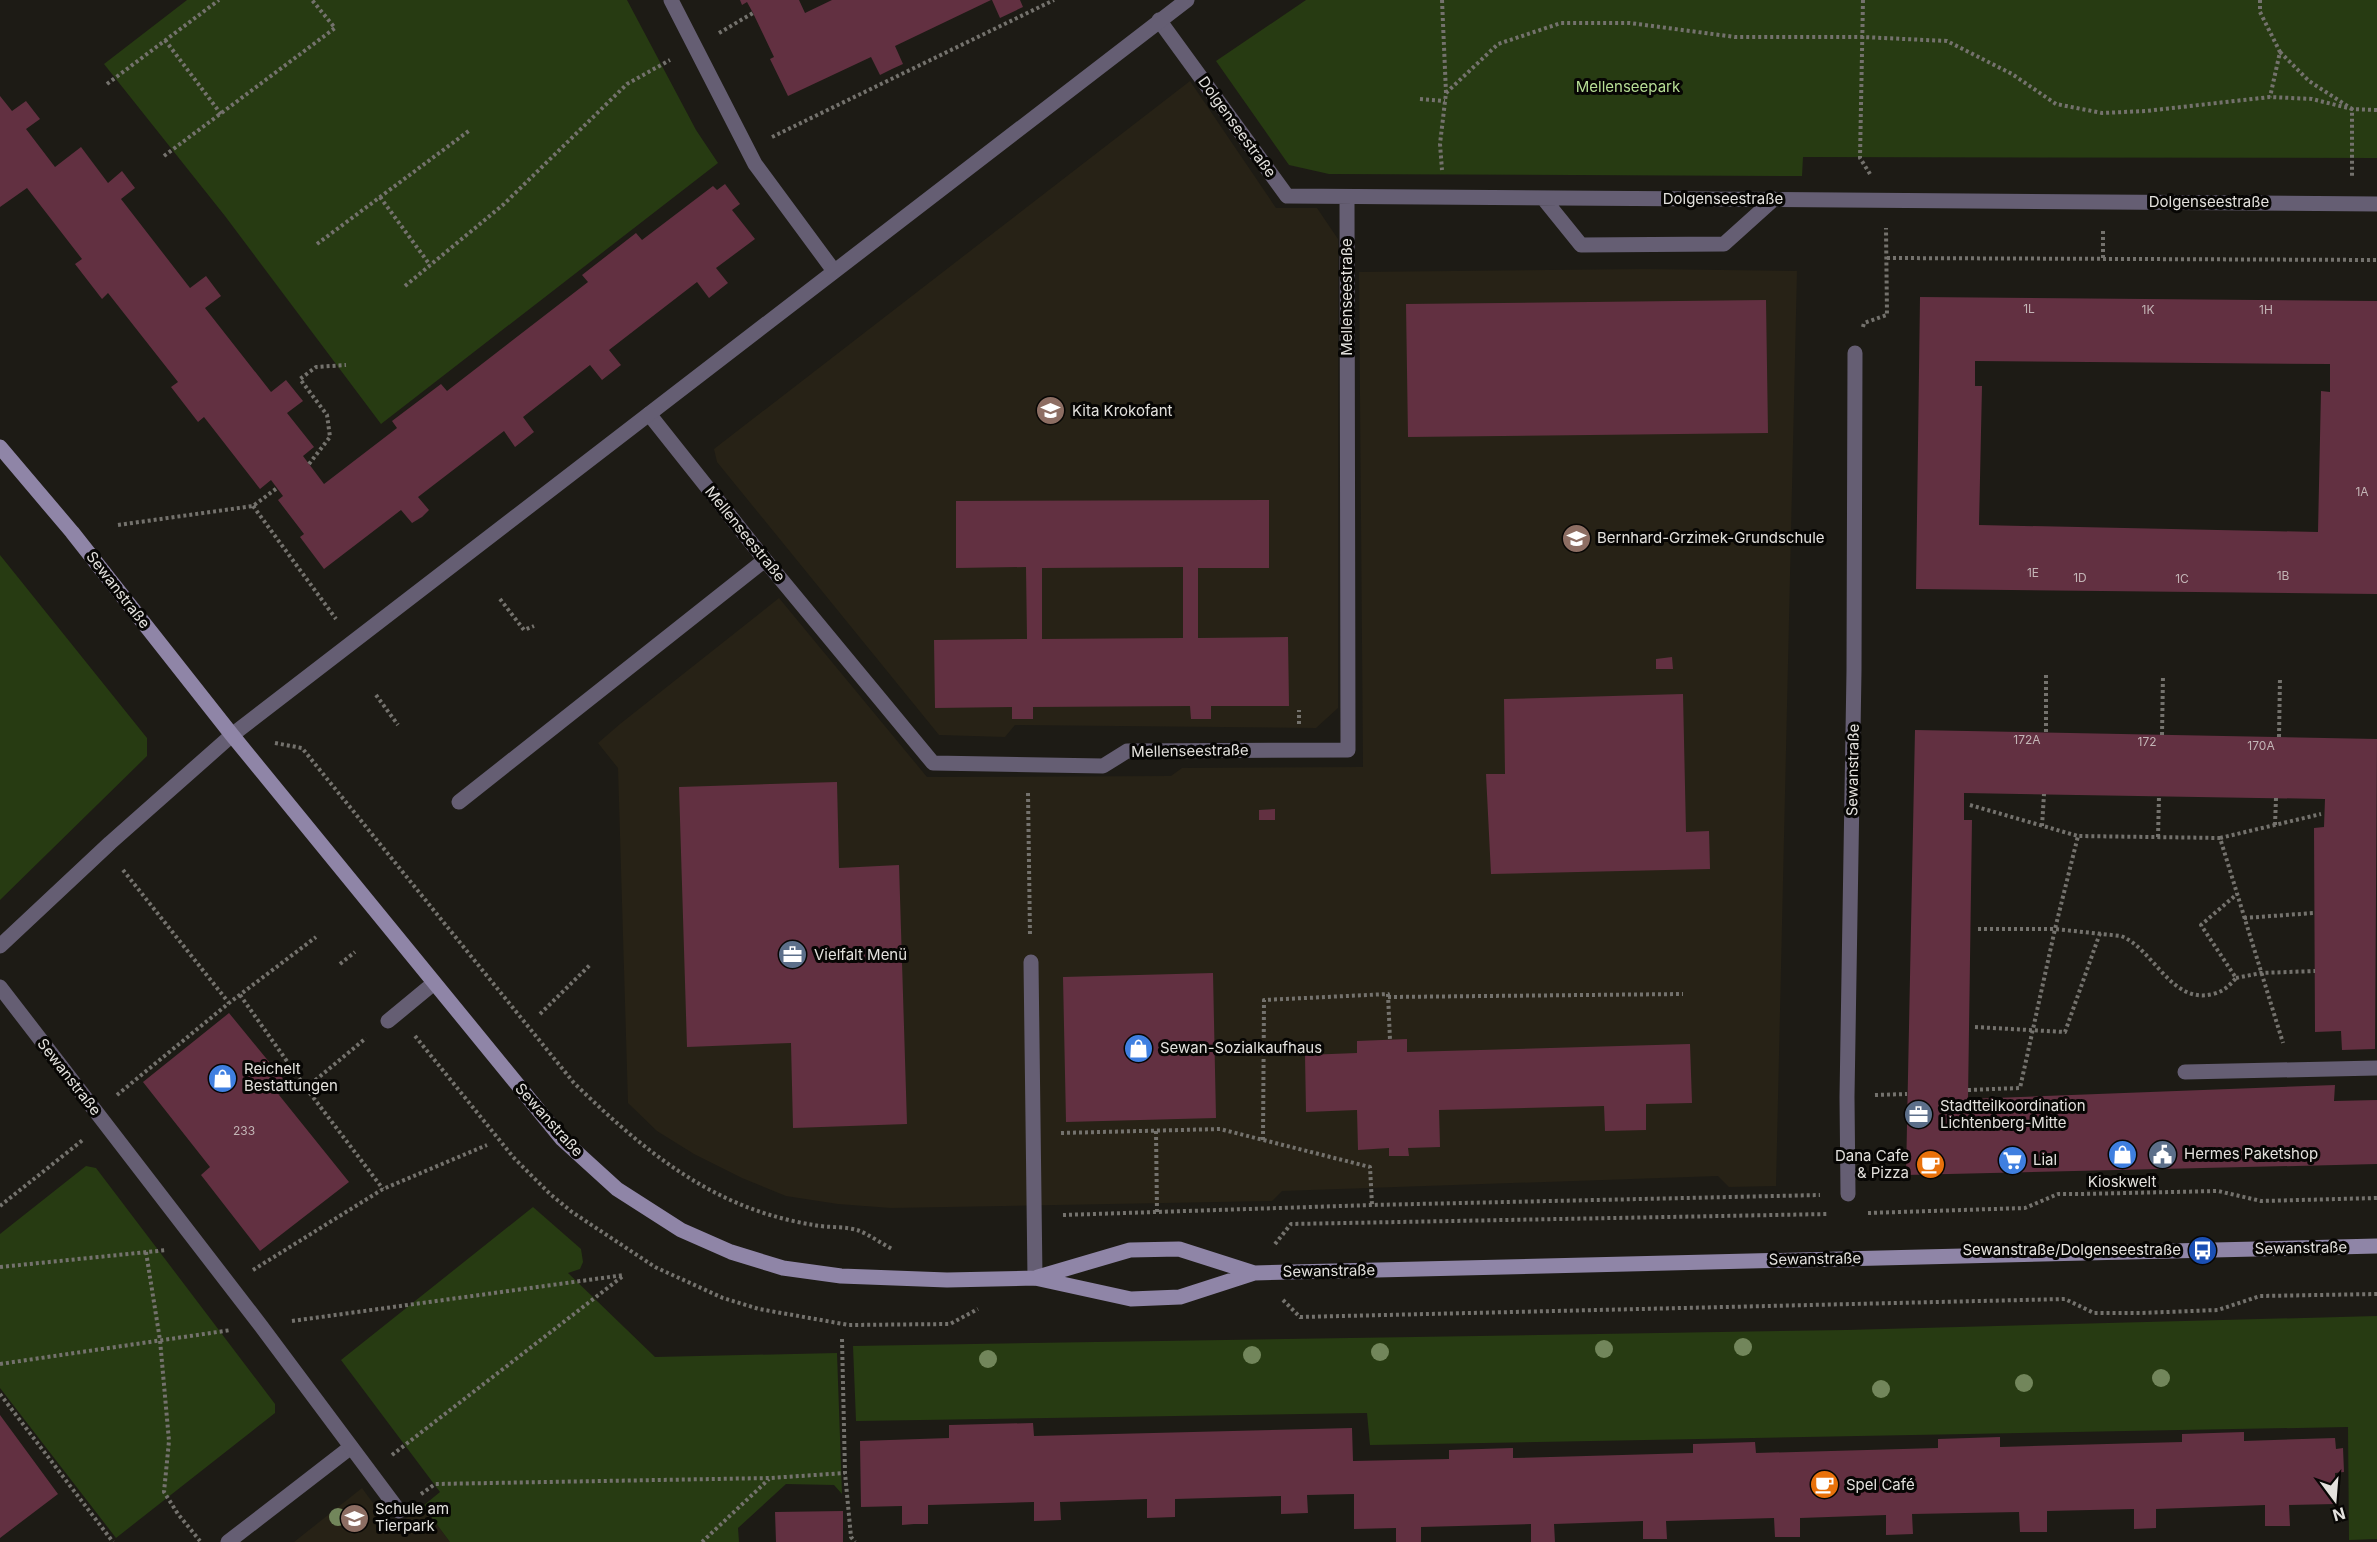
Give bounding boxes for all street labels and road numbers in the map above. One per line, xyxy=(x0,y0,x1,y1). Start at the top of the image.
street label: Dolgenseestraße xyxy=(1194,72,1281,181)
street label: Dolgenseestraße xyxy=(1663,189,1783,208)
street label: Dolgenseestraße xyxy=(2149,192,2269,211)
street label: Mellenseestraße xyxy=(1337,238,1356,356)
street label: Mellenseestraße xyxy=(701,482,790,585)
street label: Sewanstraße xyxy=(82,547,154,632)
street label: Sewanstraße xyxy=(1842,724,1863,816)
street label: Mellenseestraße xyxy=(1131,740,1249,761)
street label: Sewanstraße xyxy=(33,1034,105,1119)
street label: Sewanstraße xyxy=(511,1079,587,1160)
street label: Sewanstraße xyxy=(2255,1237,2347,1258)
street label: Sewanstraße xyxy=(1769,1248,1861,1269)
street label: Sewanstraße xyxy=(1283,1260,1375,1281)

